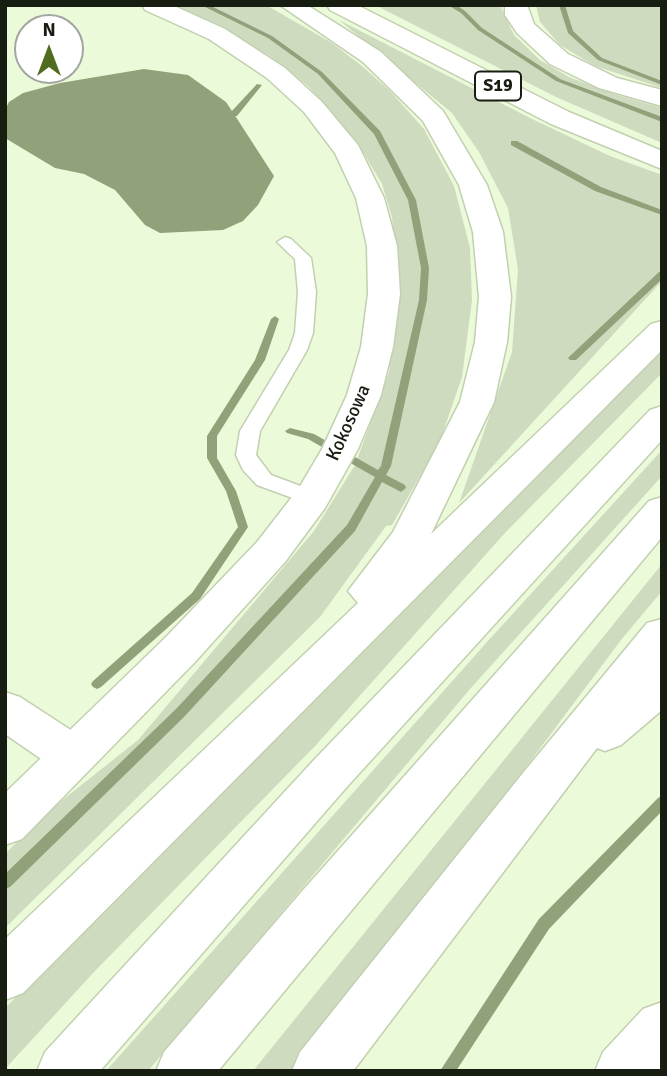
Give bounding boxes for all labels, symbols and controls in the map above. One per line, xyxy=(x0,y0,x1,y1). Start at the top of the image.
north arrow xyxy=(14,14,84,84)
text: N xyxy=(42,18,56,42)
road number: S19 xyxy=(475,72,521,100)
street label: Kokosowa xyxy=(322,381,376,465)

